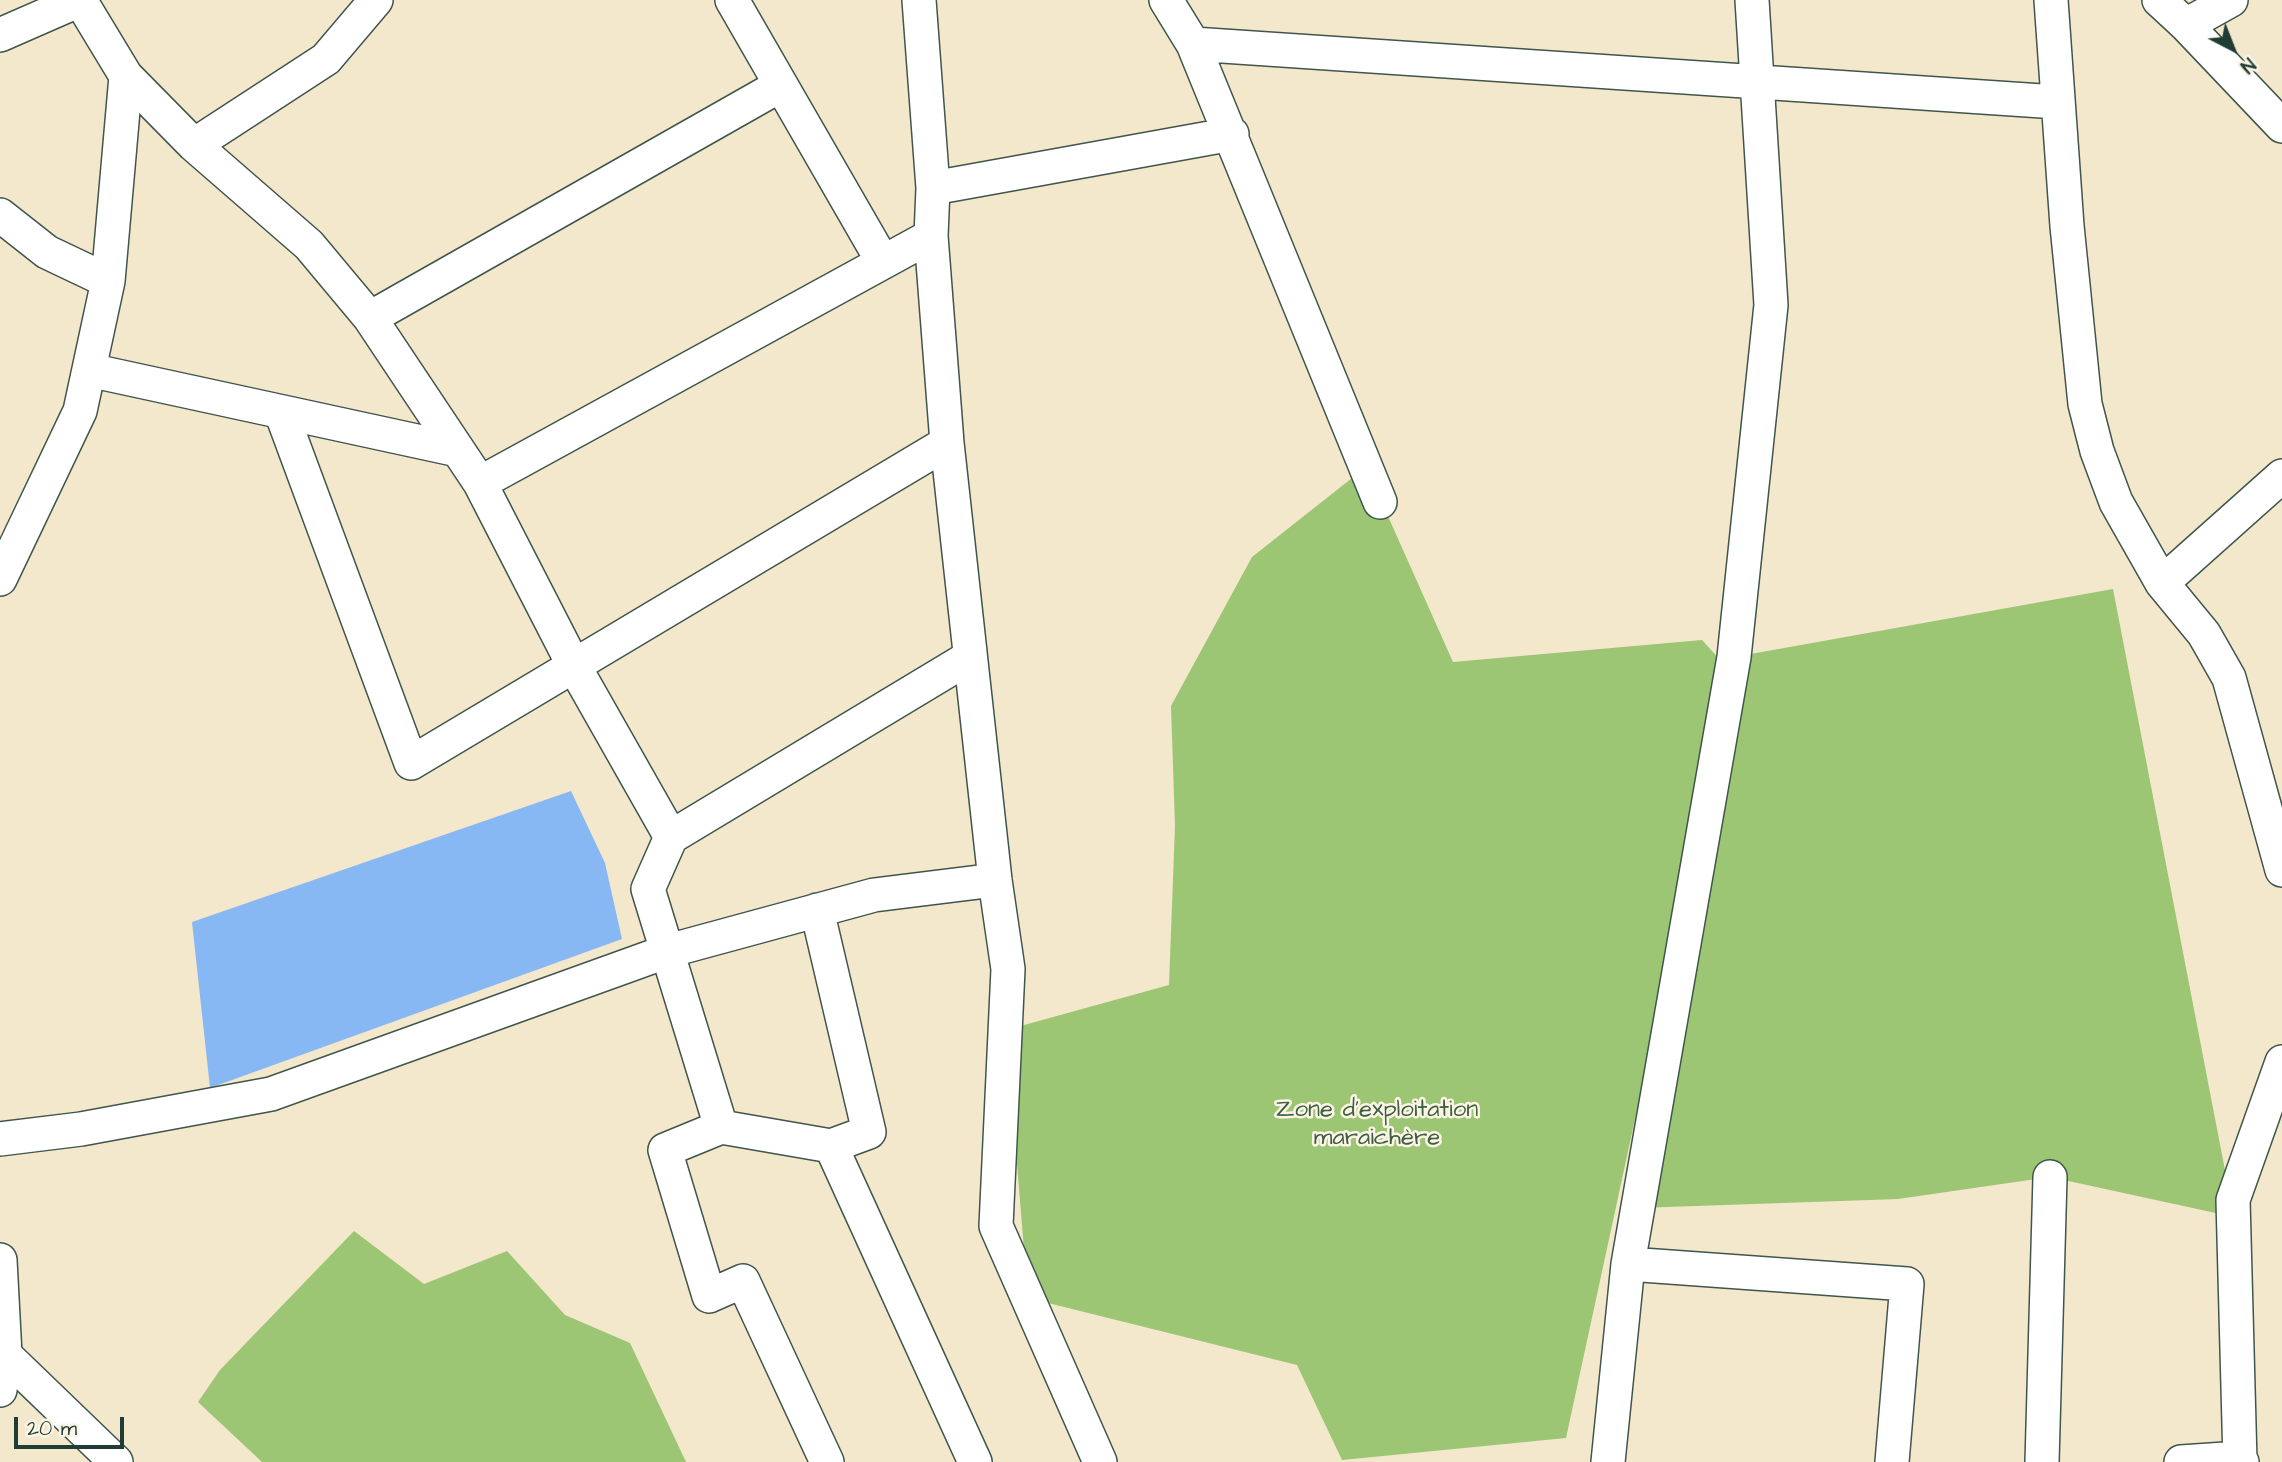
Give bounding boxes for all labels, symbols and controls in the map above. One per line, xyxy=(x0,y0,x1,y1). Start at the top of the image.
north arrow xyxy=(2198,14,2268,84)
text: N xyxy=(2234,51,2261,79)
park label: Zone d'exploitation maraichère xyxy=(1276,1097,1478,1153)
scale bar xyxy=(18,1402,128,1446)
text: 20 m xyxy=(27,1414,77,1443)

